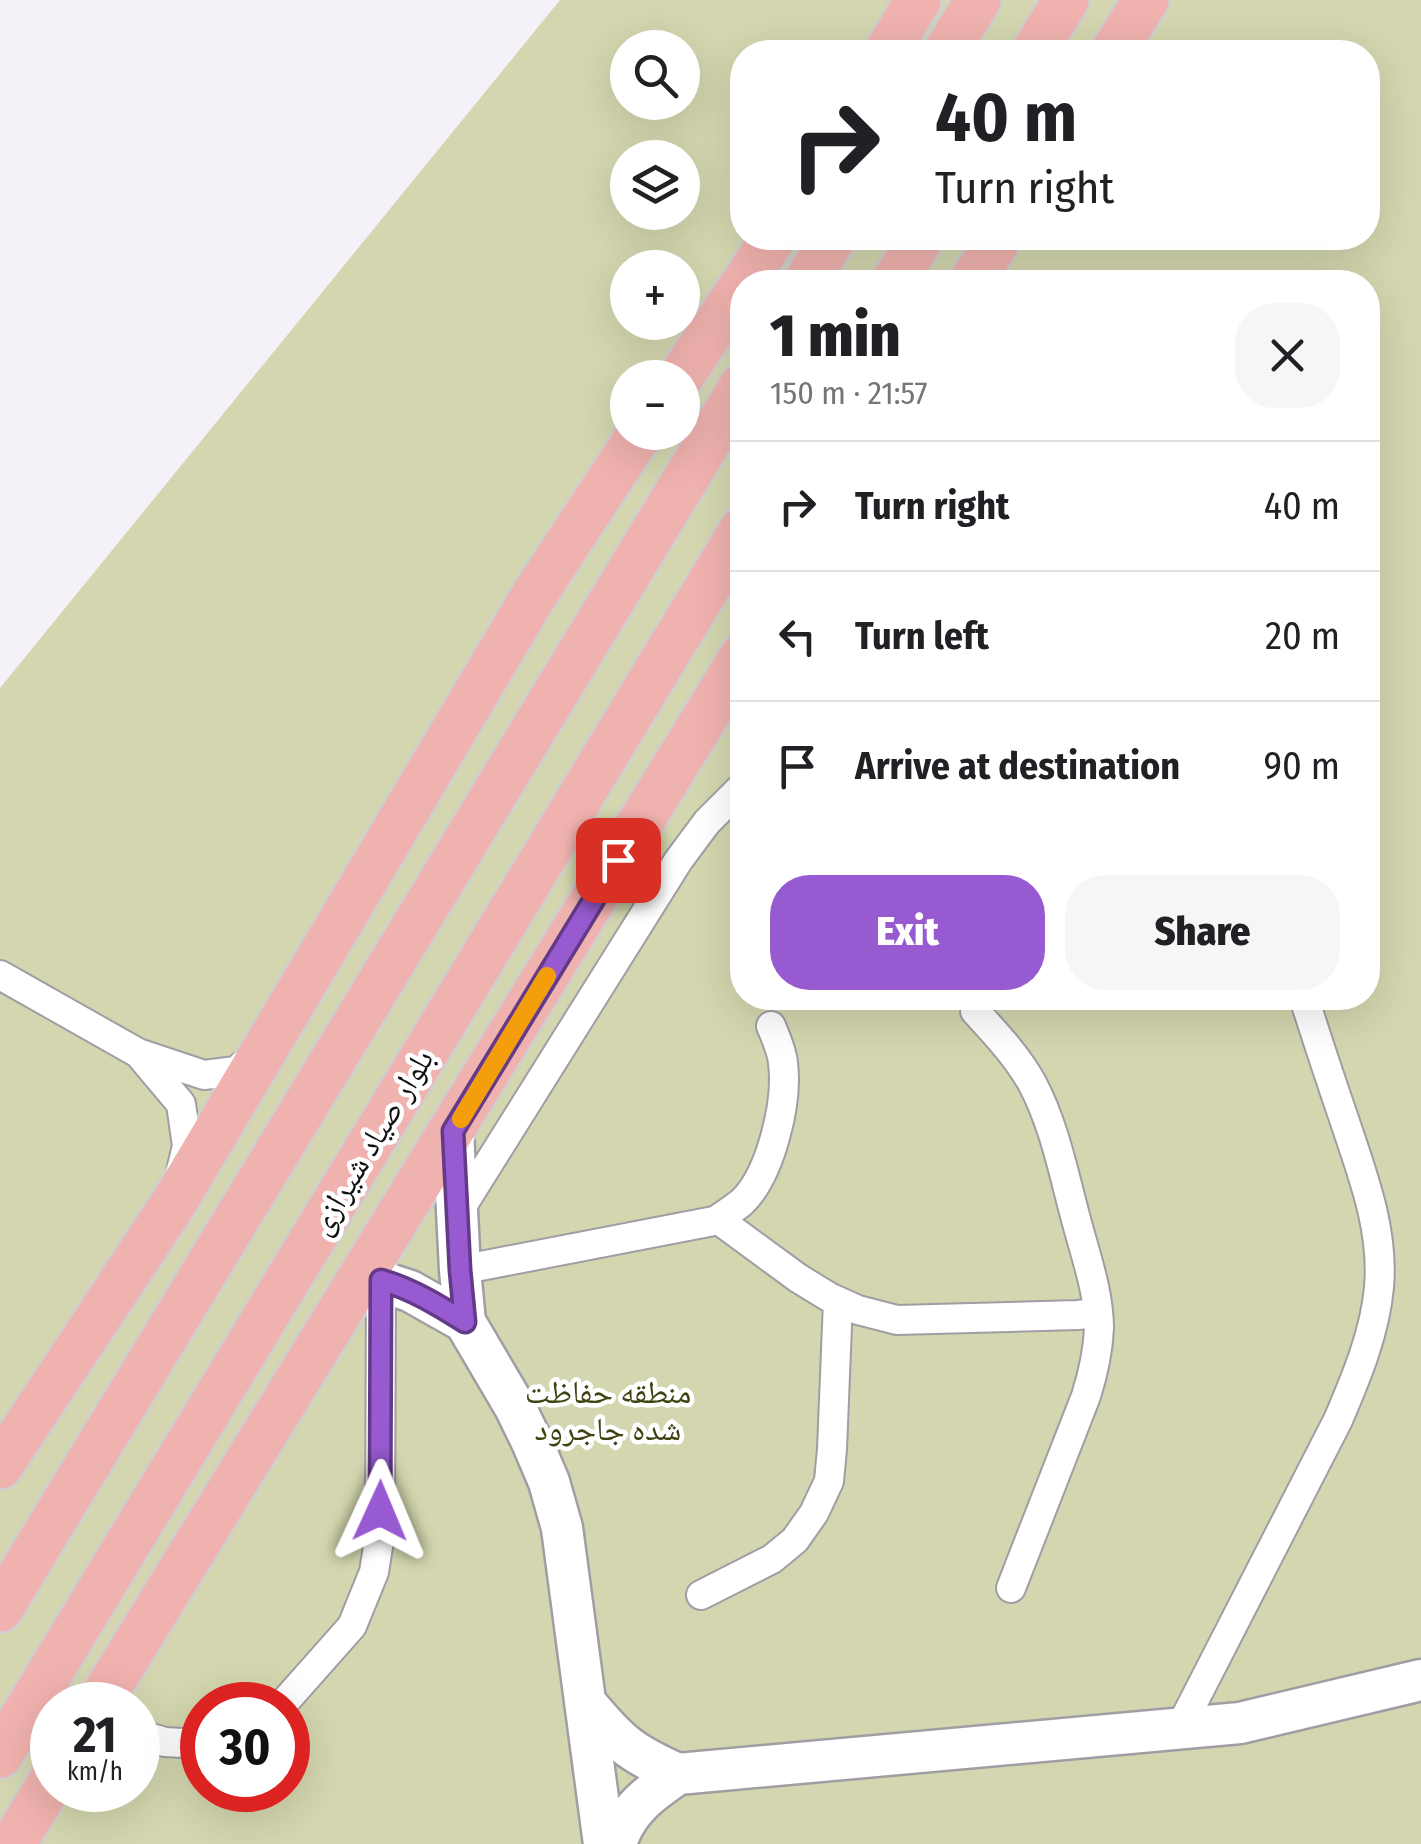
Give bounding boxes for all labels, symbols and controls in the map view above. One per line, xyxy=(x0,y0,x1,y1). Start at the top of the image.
map controls xyxy=(610,30,700,450)
button: search xyxy=(610,30,700,120)
text: 40 m xyxy=(935,76,1077,160)
icon: right xyxy=(770,80,900,210)
button: layers xyxy=(610,140,700,230)
text: Turn right xyxy=(935,161,1114,215)
button: + xyxy=(610,250,700,340)
text: 1 min xyxy=(770,300,901,372)
button: close xyxy=(1235,303,1340,408)
button: − xyxy=(610,360,700,450)
text: 150 m · 21:57 xyxy=(770,374,928,412)
icon: right xyxy=(770,479,825,534)
text: Turn right xyxy=(855,483,1009,529)
text: 40 m xyxy=(1264,483,1340,529)
icon: left xyxy=(770,609,825,664)
text: Turn left xyxy=(855,613,989,659)
text: 20 m xyxy=(1265,613,1340,659)
icon: arrive xyxy=(770,739,825,794)
text: Arrive at destination xyxy=(855,743,1180,789)
text: 90 m xyxy=(1264,743,1340,789)
pin xyxy=(576,818,661,903)
icon: arrive xyxy=(591,833,646,888)
button: Exit xyxy=(770,875,1045,990)
button: Share xyxy=(1065,875,1340,990)
street label: بلوار صیاد شیرازی xyxy=(301,1042,441,1242)
park label: منطقه حفاظت شده جاجرود xyxy=(525,1373,691,1448)
position arrow xyxy=(328,1459,432,1563)
speed limit sign: 30 xyxy=(180,1682,310,1812)
text: 21 xyxy=(73,1705,117,1765)
text: km/h xyxy=(67,1757,123,1787)

